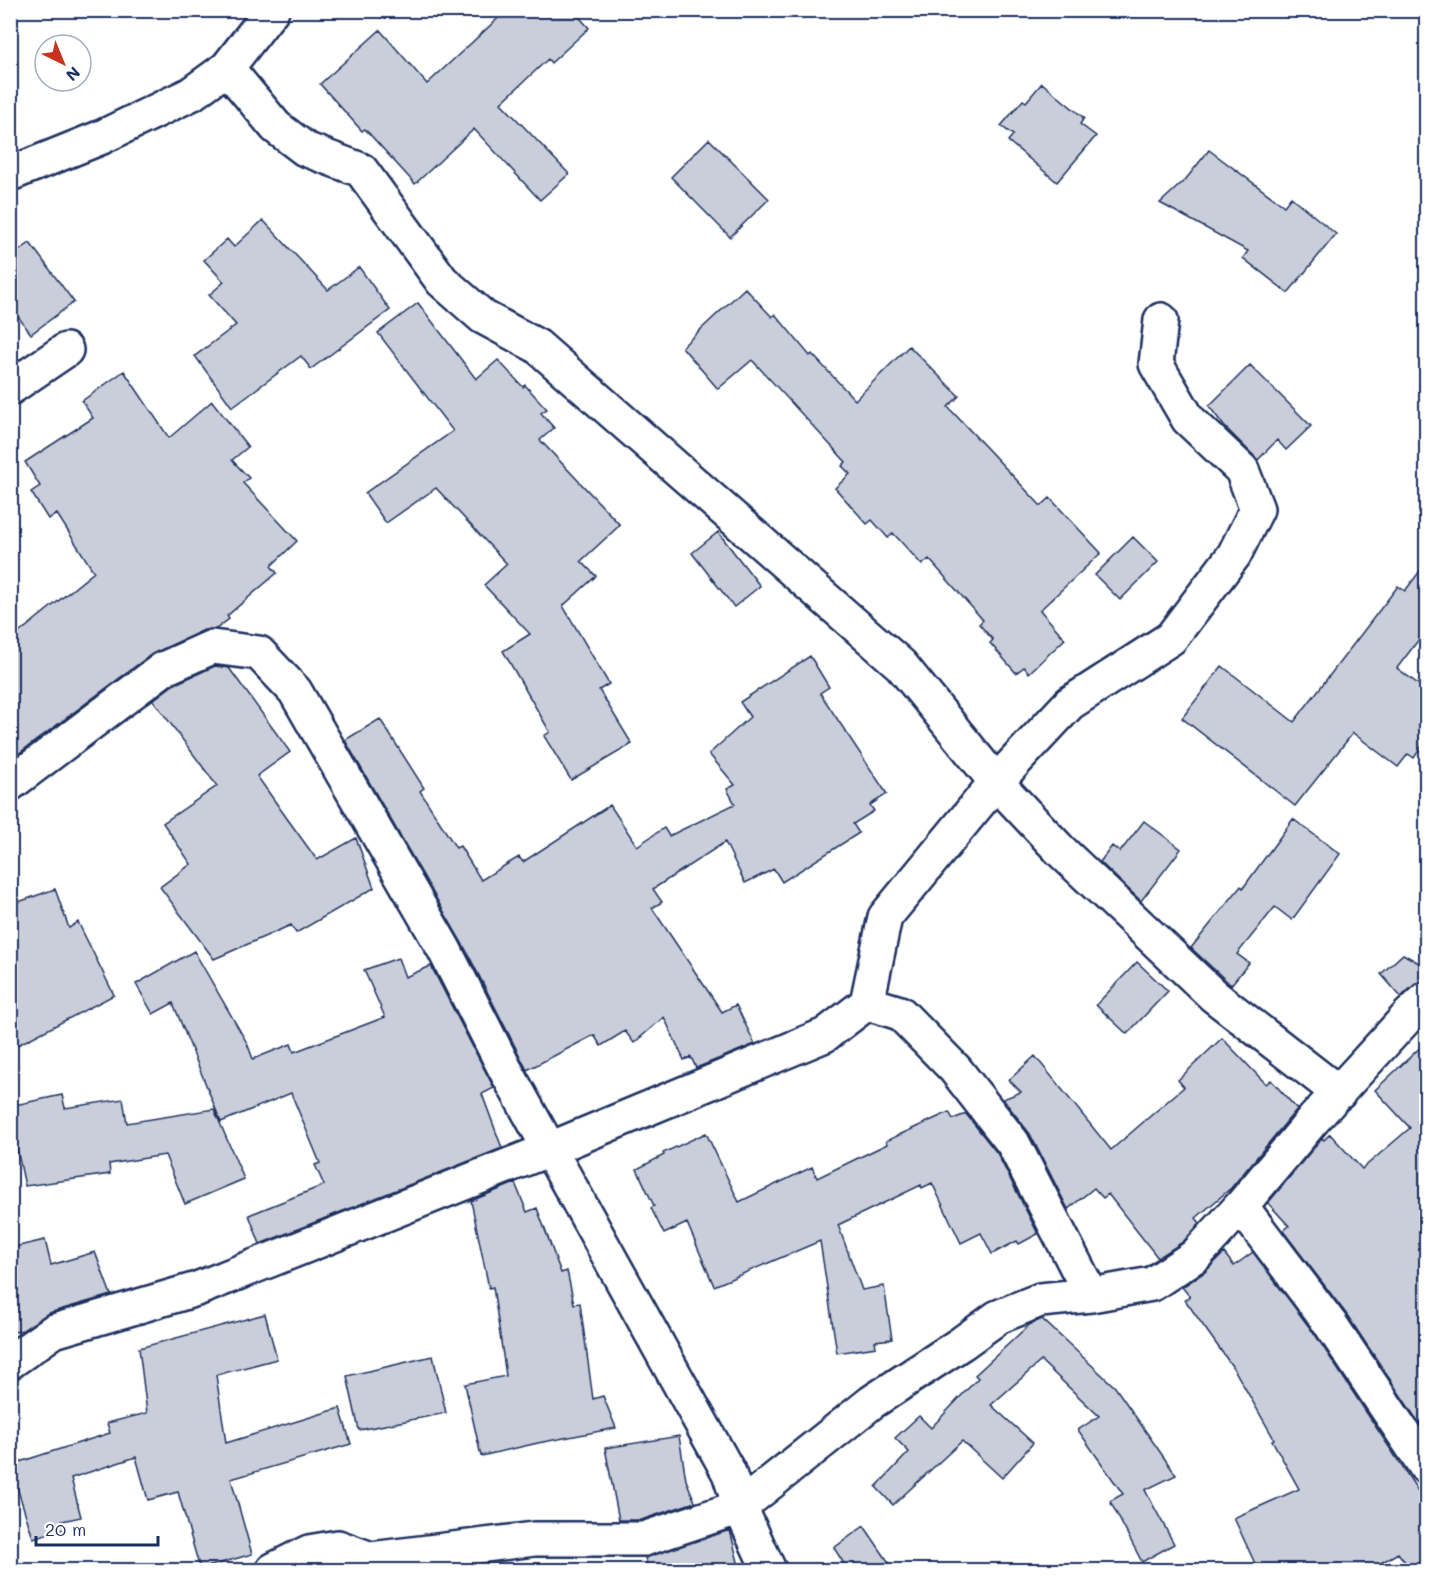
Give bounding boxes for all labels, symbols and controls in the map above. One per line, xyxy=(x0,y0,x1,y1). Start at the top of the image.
north arrow xyxy=(33,33,93,93)
text: N xyxy=(62,63,85,86)
scale bar xyxy=(36,1509,158,1547)
text: 20 m xyxy=(45,1517,86,1541)

